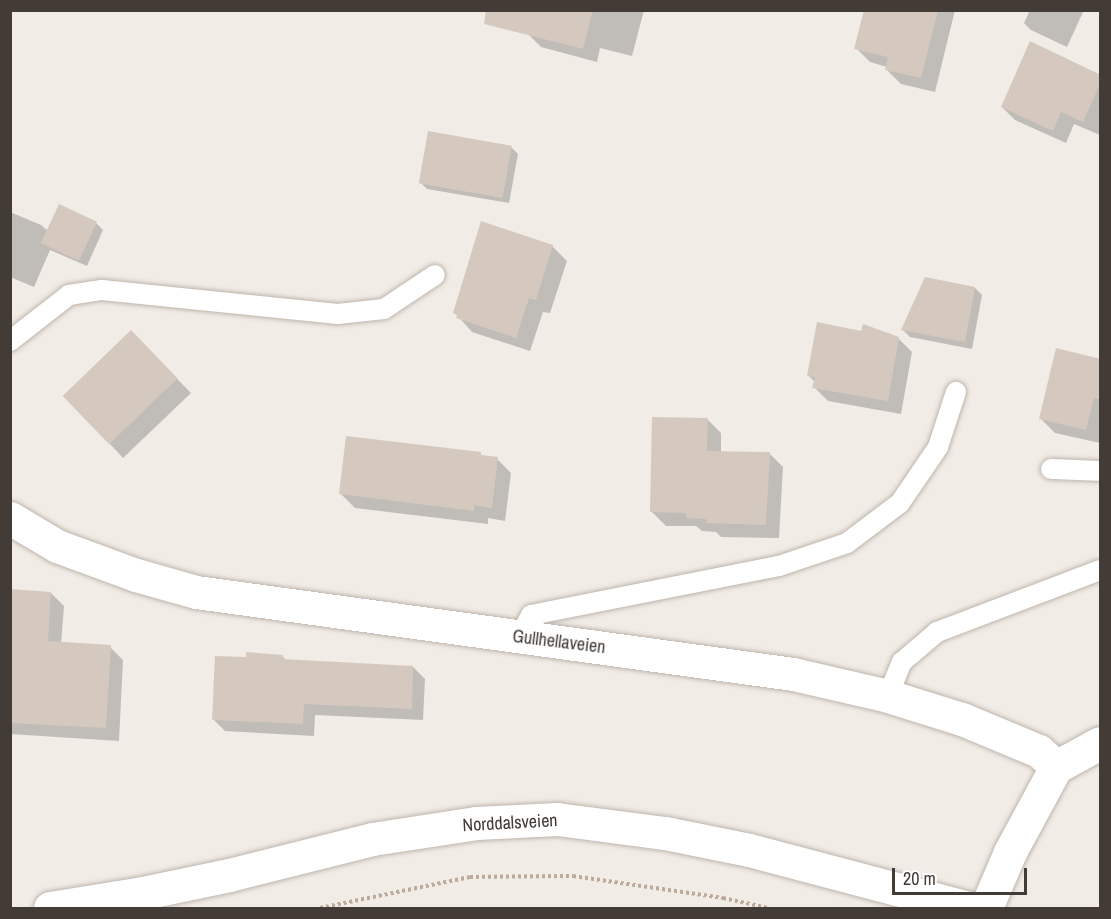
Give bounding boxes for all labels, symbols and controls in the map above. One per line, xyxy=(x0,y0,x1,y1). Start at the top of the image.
street label: Gullhellaveien xyxy=(511,626,607,658)
street label: Norddalsveien xyxy=(462,810,558,836)
scale bar xyxy=(895,856,1030,894)
text: 20 m xyxy=(903,866,936,891)

